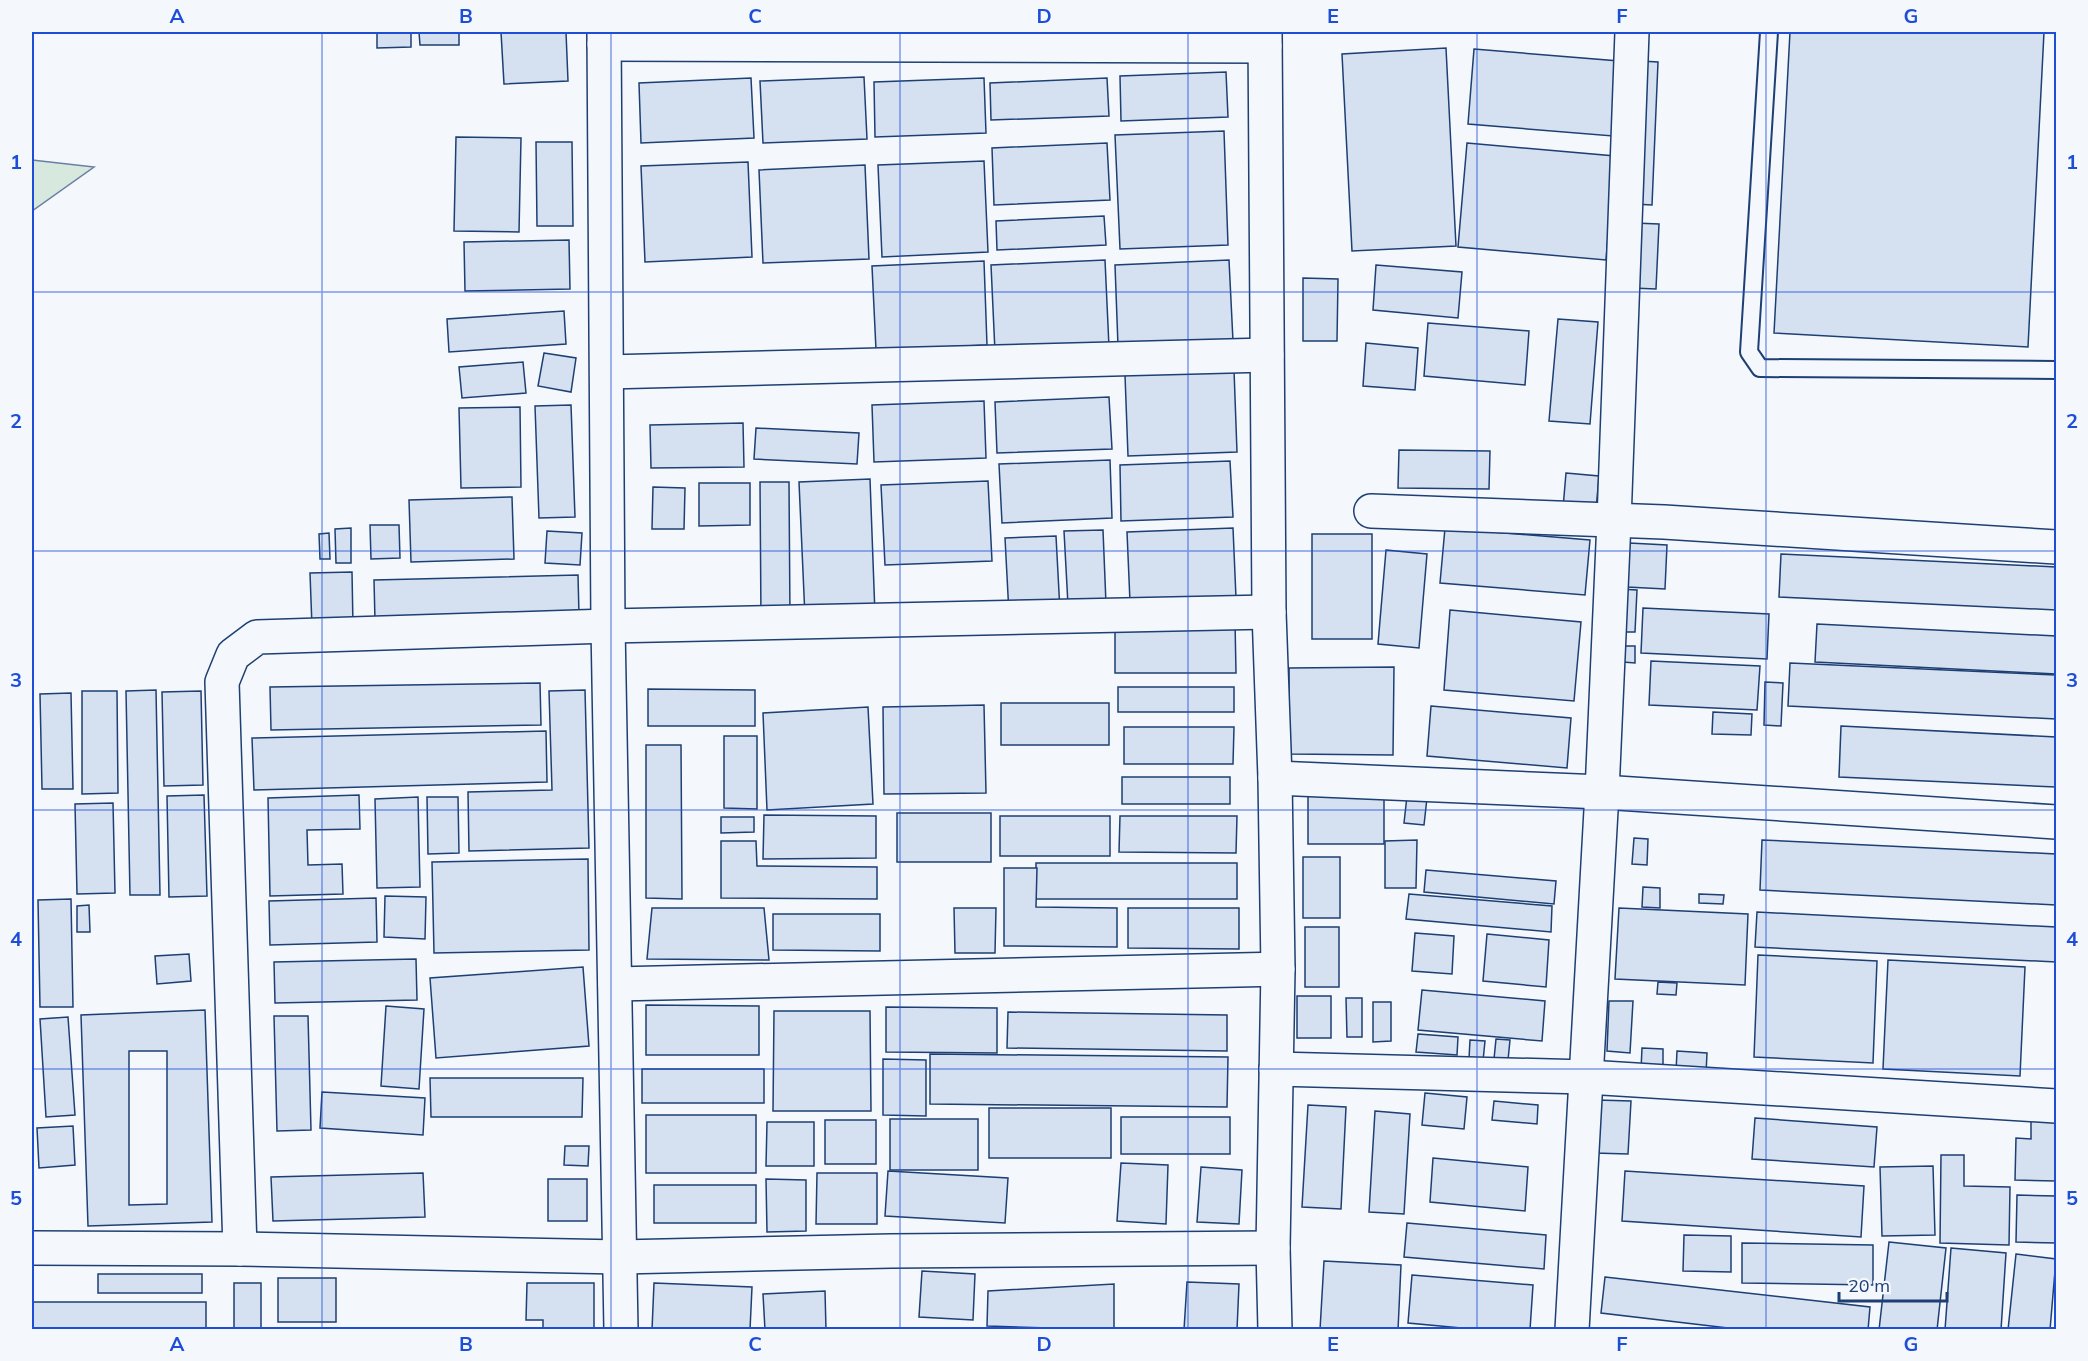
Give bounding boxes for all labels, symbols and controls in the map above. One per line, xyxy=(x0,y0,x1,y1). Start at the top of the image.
text: A xyxy=(170,3,185,28)
text: B xyxy=(459,3,473,28)
text: C xyxy=(748,3,762,28)
text: D xyxy=(1036,3,1052,28)
text: E xyxy=(1327,3,1339,28)
text: F xyxy=(1616,3,1628,28)
text: G xyxy=(1904,3,1918,28)
text: 1 xyxy=(10,149,22,174)
text: 1 xyxy=(2066,149,2078,174)
text: 2 xyxy=(10,408,22,433)
text: 2 xyxy=(2066,408,2078,433)
text: 3 xyxy=(10,667,22,692)
text: 3 xyxy=(2066,667,2078,692)
text: 4 xyxy=(10,926,22,951)
text: 4 xyxy=(2066,926,2078,951)
text: 5 xyxy=(10,1185,22,1210)
text: 5 xyxy=(2066,1185,2078,1210)
scale bar xyxy=(1839,1265,1947,1303)
text: 20 m xyxy=(1848,1274,1890,1297)
text: A xyxy=(170,1331,185,1356)
text: B xyxy=(459,1331,473,1356)
text: C xyxy=(748,1331,762,1356)
text: D xyxy=(1036,1331,1052,1356)
text: E xyxy=(1327,1331,1339,1356)
text: F xyxy=(1616,1331,1628,1356)
text: G xyxy=(1904,1331,1918,1356)

